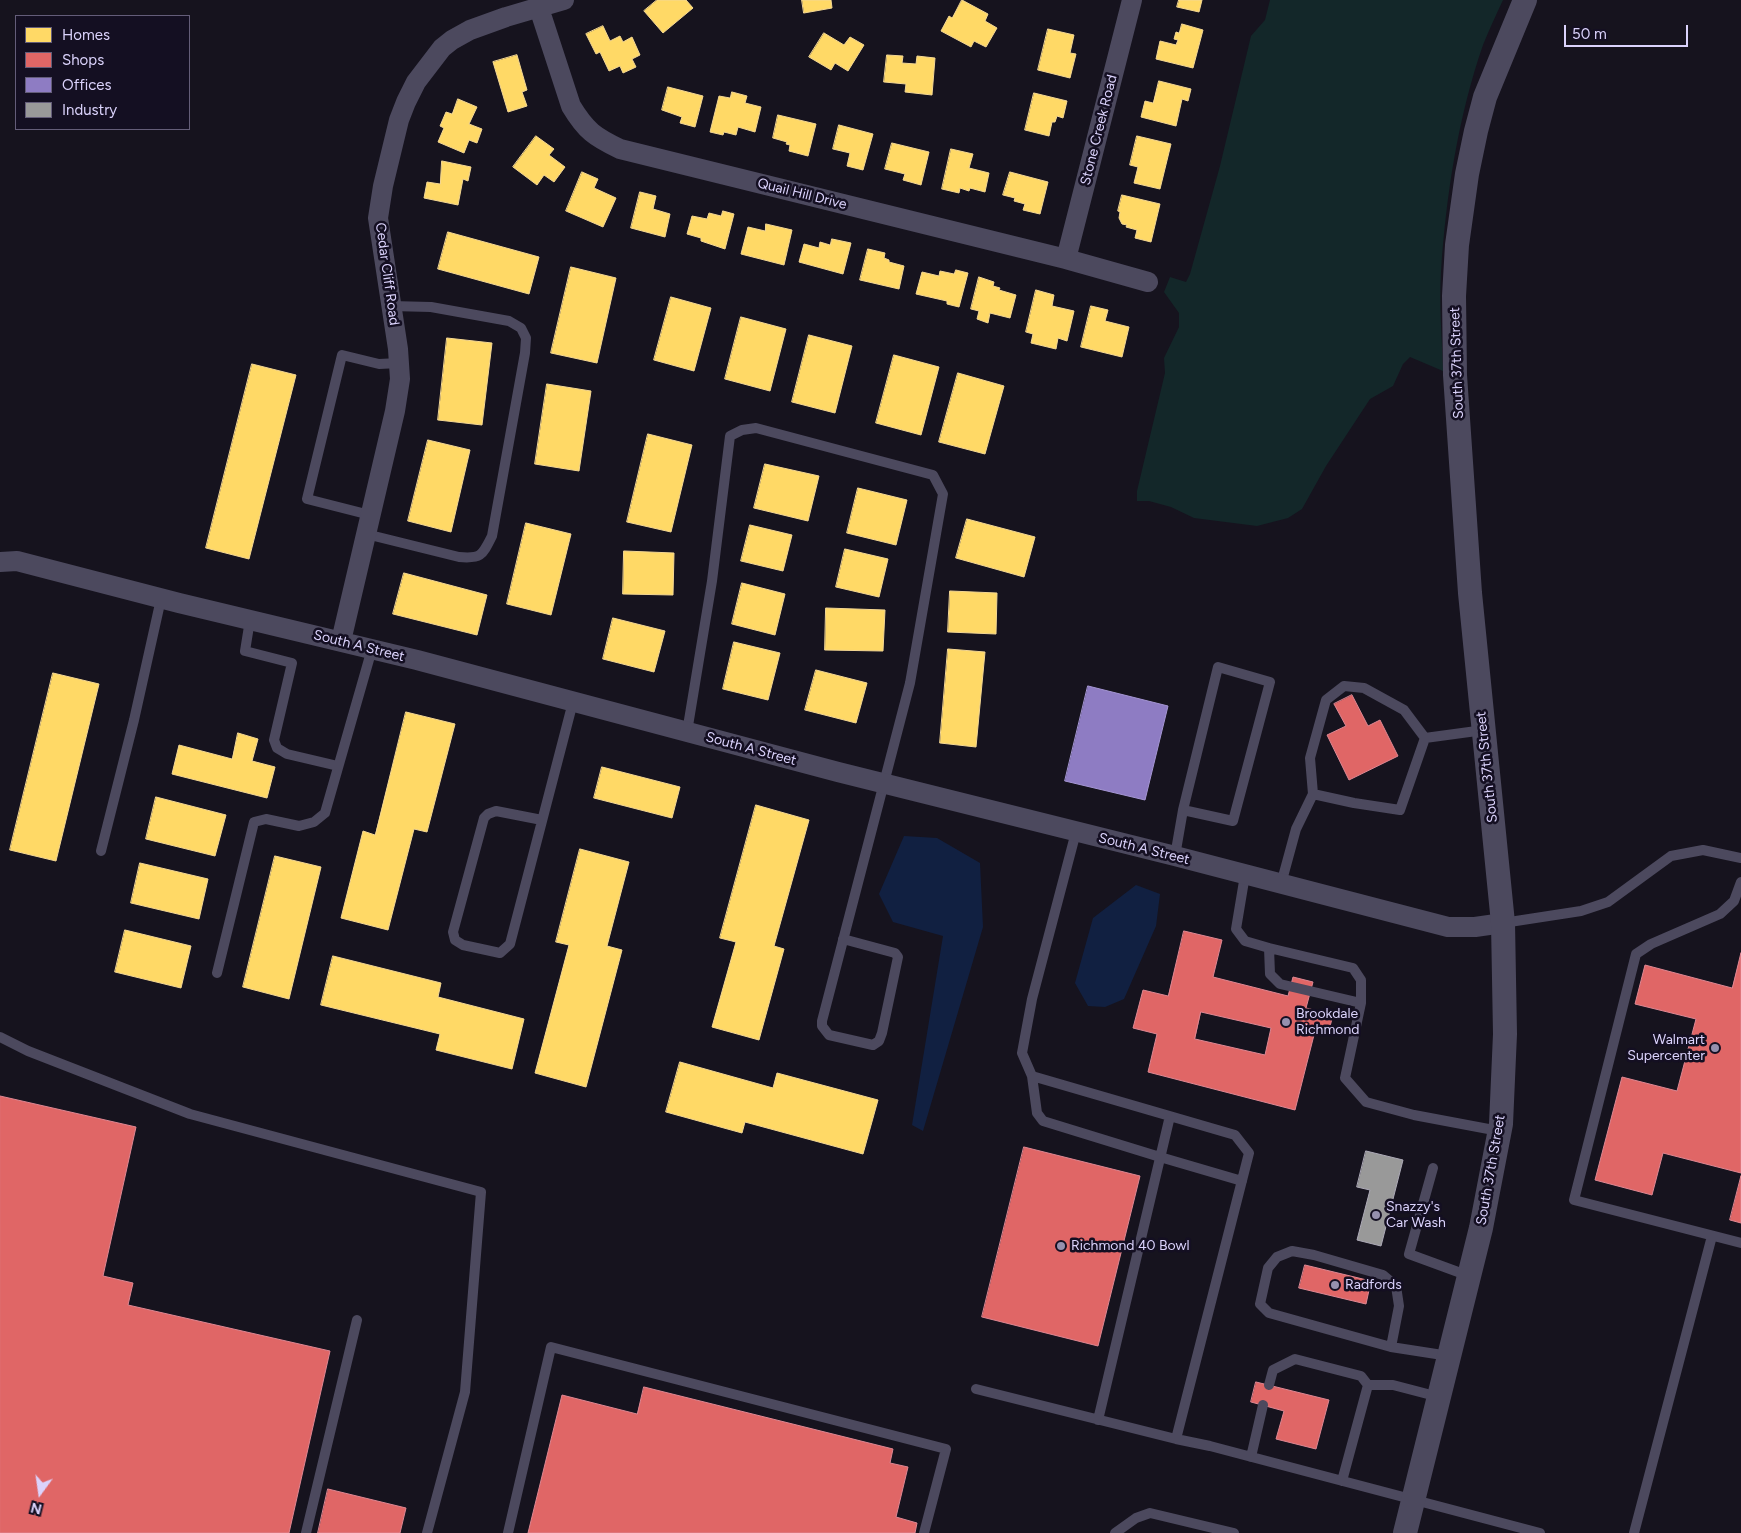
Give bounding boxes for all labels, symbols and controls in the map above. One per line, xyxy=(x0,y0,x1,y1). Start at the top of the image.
legend xyxy=(15,15,190,130)
scale bar xyxy=(1566,15,1690,47)
text: 50 m xyxy=(1572,25,1607,43)
text: Homes xyxy=(62,26,110,44)
text: Shops xyxy=(62,51,104,69)
street label: Stone Creek Road xyxy=(1077,73,1121,187)
text: Offices xyxy=(62,76,112,94)
text: Industry xyxy=(62,101,117,119)
street label: Quail Hill Drive xyxy=(756,175,848,213)
street label: Cedar Cliff Road xyxy=(371,221,403,327)
street label: South 37th Street xyxy=(1447,307,1467,419)
street label: South A Street xyxy=(312,627,406,665)
street label: South 37th Street xyxy=(1473,710,1501,824)
street label: South A Street xyxy=(704,729,798,769)
street label: South A Street xyxy=(1097,830,1191,868)
place label: Brookdale Richmond xyxy=(1296,1006,1359,1038)
marker: Brookdale Richmond xyxy=(1280,1016,1292,1028)
place label: Walmart Supercenter xyxy=(1627,1032,1705,1064)
marker: Walmart Supercenter xyxy=(1709,1042,1721,1054)
street label: South 37th Street xyxy=(1473,1113,1509,1227)
place label: Snazzy's Car Wash xyxy=(1386,1199,1446,1232)
marker: Snazzy's Car Wash xyxy=(1370,1209,1382,1221)
place label: Richmond 40 Bowl xyxy=(1071,1238,1190,1254)
marker: Richmond 40 Bowl xyxy=(1055,1240,1067,1252)
place label: Radfords xyxy=(1345,1277,1402,1293)
marker: Radfords xyxy=(1329,1279,1341,1291)
north arrow xyxy=(15,1468,65,1518)
text: N xyxy=(29,1498,44,1518)

